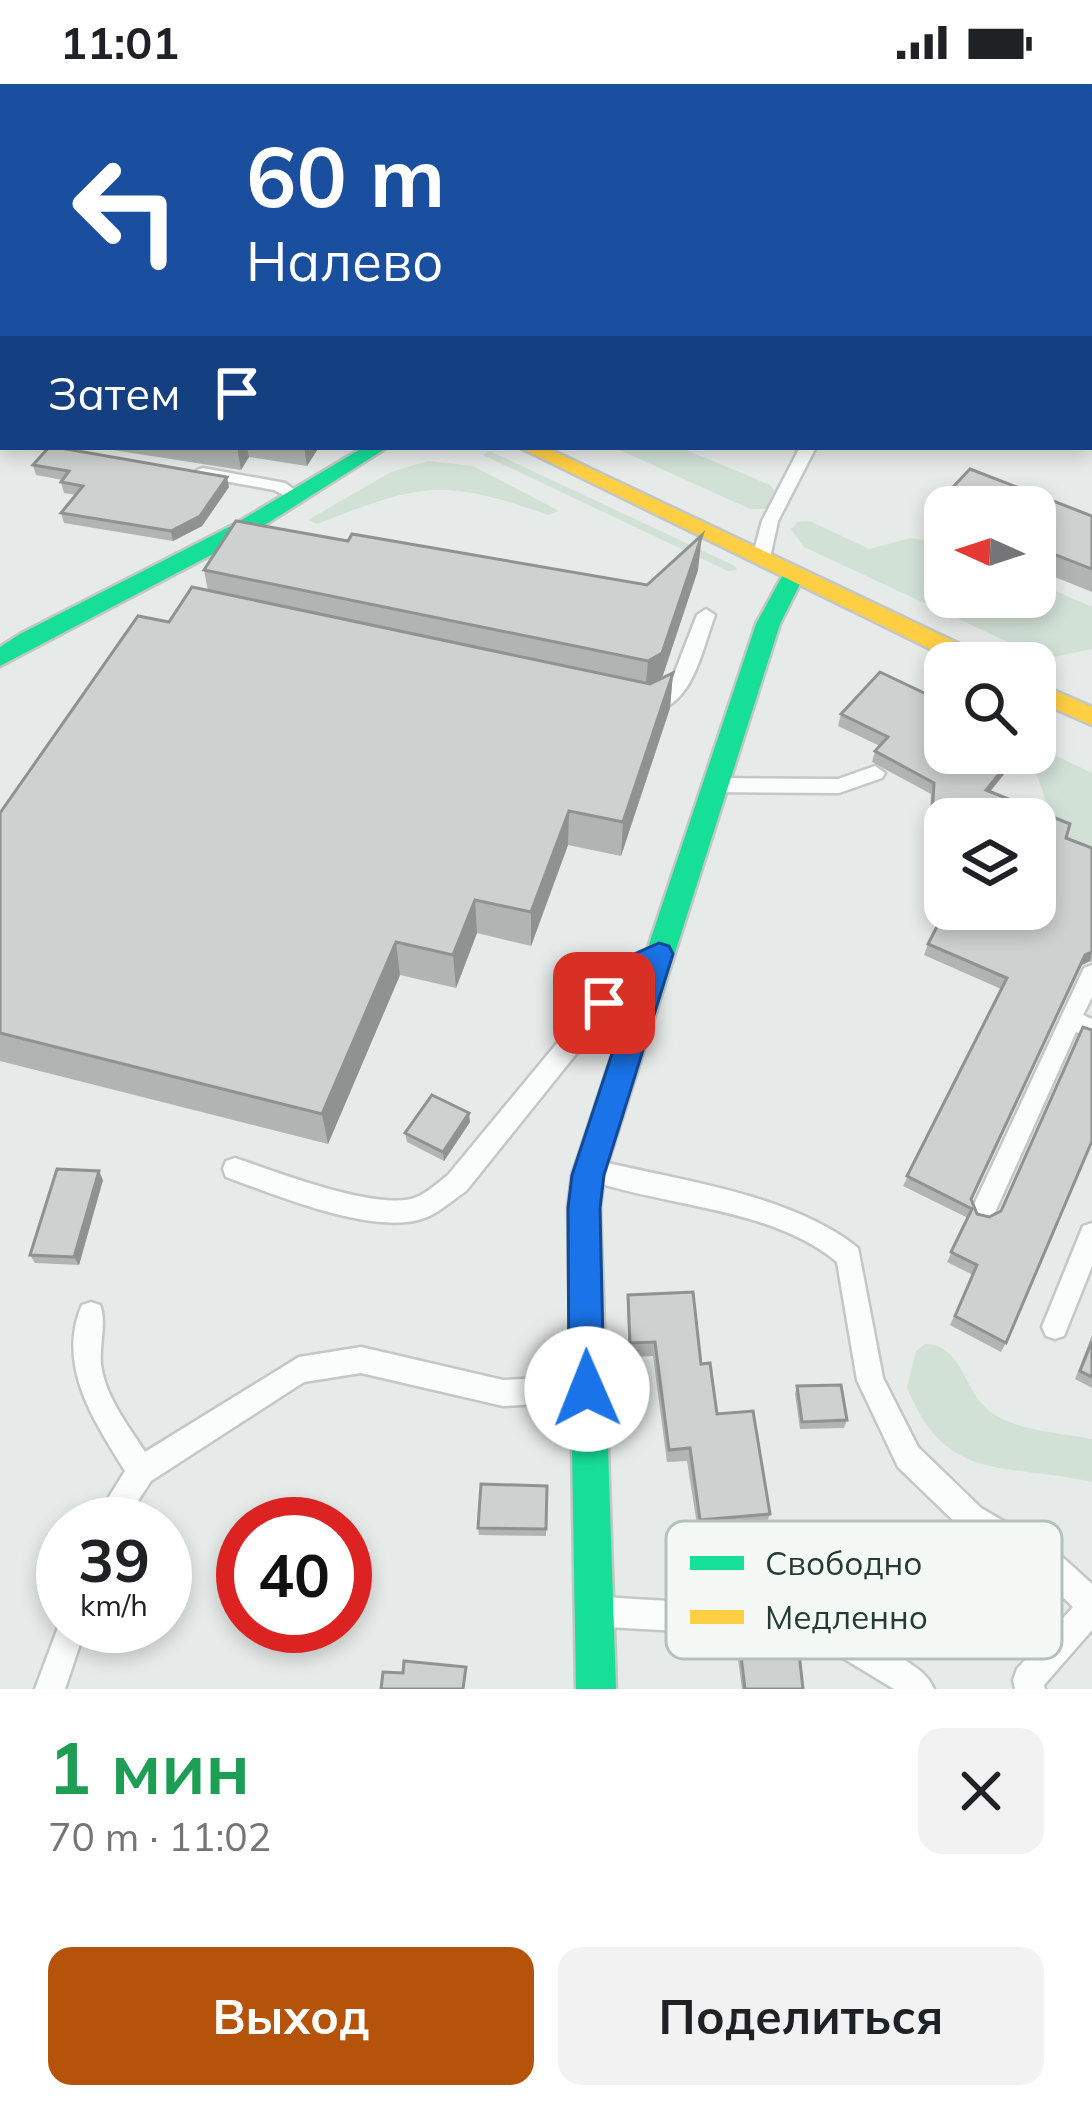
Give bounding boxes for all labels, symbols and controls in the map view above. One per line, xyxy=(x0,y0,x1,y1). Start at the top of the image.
text: 11:01 xyxy=(60,14,179,70)
text: 60 m xyxy=(246,123,445,228)
icon: left xyxy=(48,132,204,288)
text: Налево xyxy=(246,227,443,295)
icon: arrive xyxy=(204,360,270,426)
text: Затем xyxy=(48,365,180,421)
north arrow xyxy=(924,486,1056,618)
map controls xyxy=(924,486,1056,930)
button: search xyxy=(924,642,1056,774)
button: layers xyxy=(924,798,1056,930)
pin xyxy=(553,952,655,1054)
icon: arrive xyxy=(571,970,637,1036)
position arrow xyxy=(524,1326,650,1452)
speed limit sign: 40 xyxy=(216,1497,372,1653)
legend xyxy=(666,1521,1062,1659)
text: 39 xyxy=(78,1522,150,1597)
text: Свободно xyxy=(765,1542,923,1583)
text: km/h xyxy=(80,1586,148,1624)
text: Медленно xyxy=(765,1596,928,1637)
text: 1 мин xyxy=(48,1722,250,1812)
button: close xyxy=(918,1728,1044,1854)
text: 70 m · 11:02 xyxy=(48,1812,271,1861)
button: Выход xyxy=(48,1947,534,2085)
button: Поделиться xyxy=(558,1947,1044,2085)

